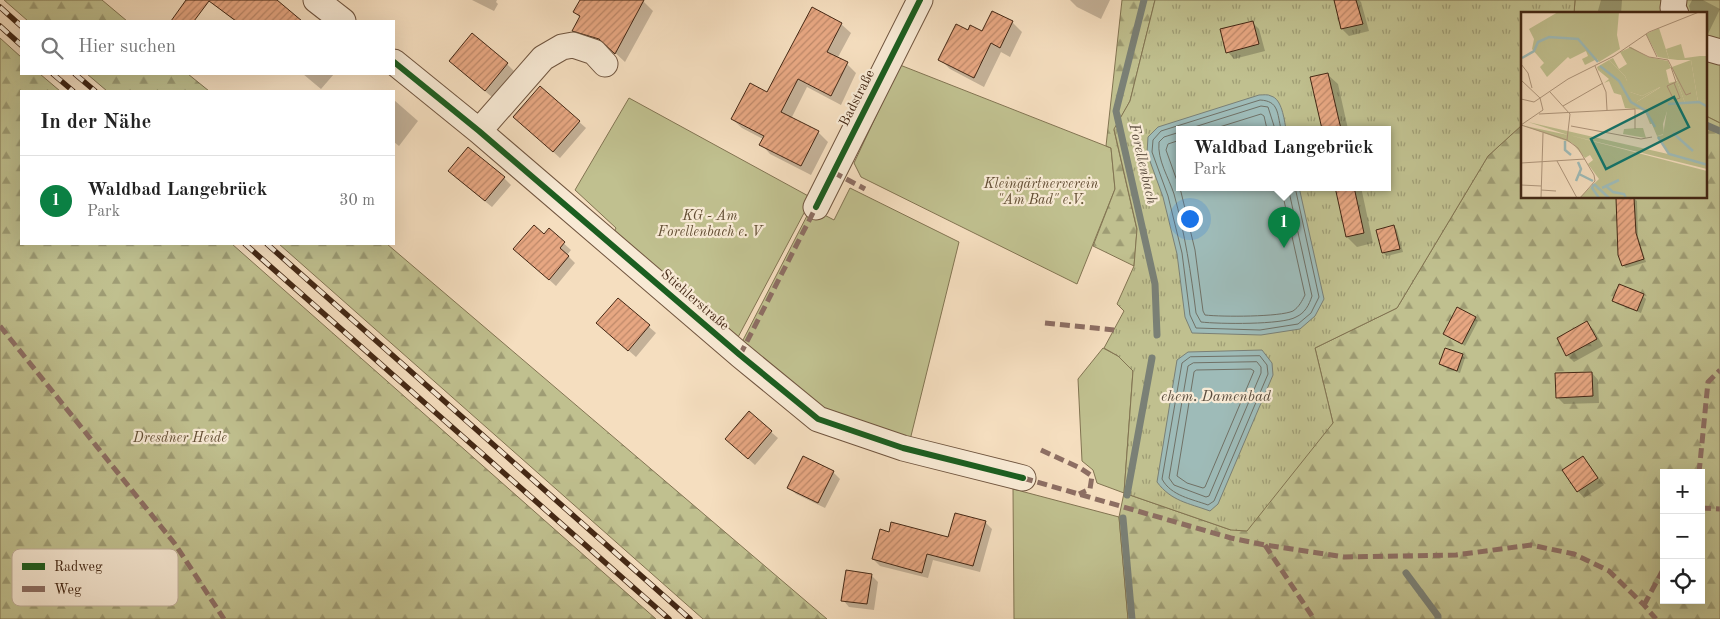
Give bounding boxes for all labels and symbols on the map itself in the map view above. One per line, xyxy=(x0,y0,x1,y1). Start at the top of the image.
inset map xyxy=(1521,12,1708,199)
street label: Badstraße xyxy=(837,68,877,128)
water label: Forellenbach xyxy=(1125,121,1159,206)
park label: Kleingärtnerverein "Am Bad" e.V. xyxy=(983,177,1098,207)
your location xyxy=(1177,206,1203,232)
pin: 1 xyxy=(1268,207,1300,248)
park label: KG - Am Forellenbach e. V xyxy=(657,209,764,239)
street label: Stiehlerstraße xyxy=(658,267,732,333)
water label: ehem. Damenbad xyxy=(1161,390,1272,405)
park label: Dresdner Heide xyxy=(132,431,227,445)
legend xyxy=(12,549,178,606)
text: Radweg xyxy=(54,560,103,574)
text: Weg xyxy=(54,583,82,597)

